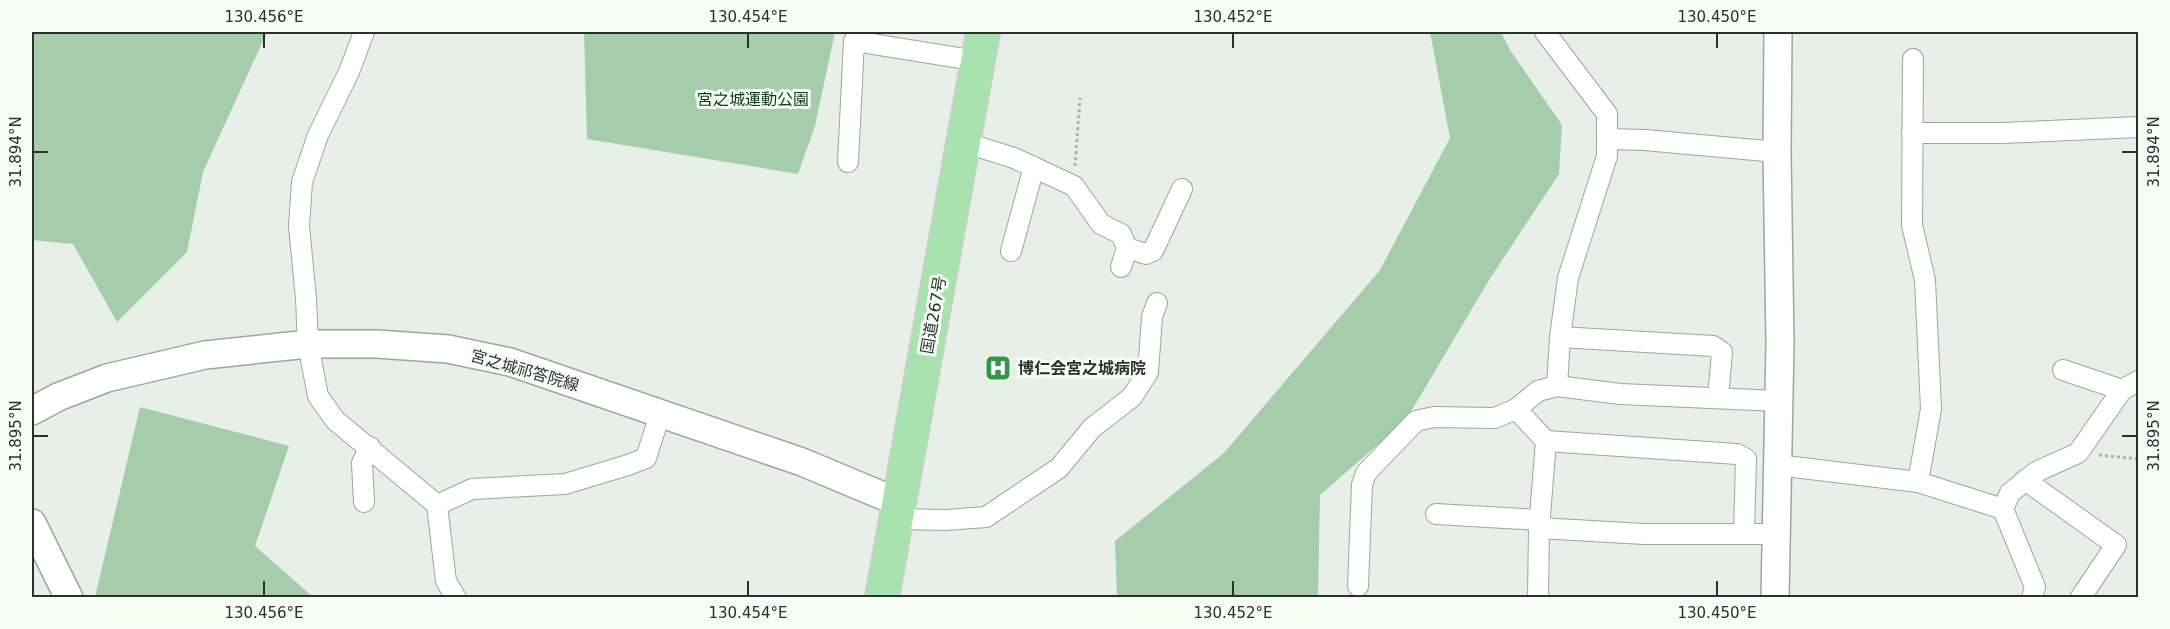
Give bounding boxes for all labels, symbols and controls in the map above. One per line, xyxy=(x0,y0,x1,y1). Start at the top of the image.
text: 130.456°E xyxy=(224,8,304,26)
text: 130.454°E xyxy=(708,8,788,26)
text: 130.452°E xyxy=(1193,8,1273,26)
text: 130.450°E xyxy=(1677,8,1757,26)
park label: 宮之城運動公園 xyxy=(697,90,809,109)
text: 31.894°N xyxy=(7,116,25,188)
text: 31.894°N xyxy=(2145,116,2163,188)
street label: 国道267号 xyxy=(917,275,950,355)
street label: 宮之城祁答院線 xyxy=(468,346,581,395)
hospital icon: 博仁会宮之城病院 xyxy=(983,353,1013,383)
place label: 博仁会宮之城病院 xyxy=(1018,359,1146,378)
text: 31.895°N xyxy=(7,400,25,472)
text: 31.895°N xyxy=(2145,400,2163,472)
text: 130.456°E xyxy=(224,604,304,622)
text: 130.454°E xyxy=(708,604,788,622)
text: 130.452°E xyxy=(1193,604,1273,622)
text: 130.450°E xyxy=(1677,604,1757,622)

